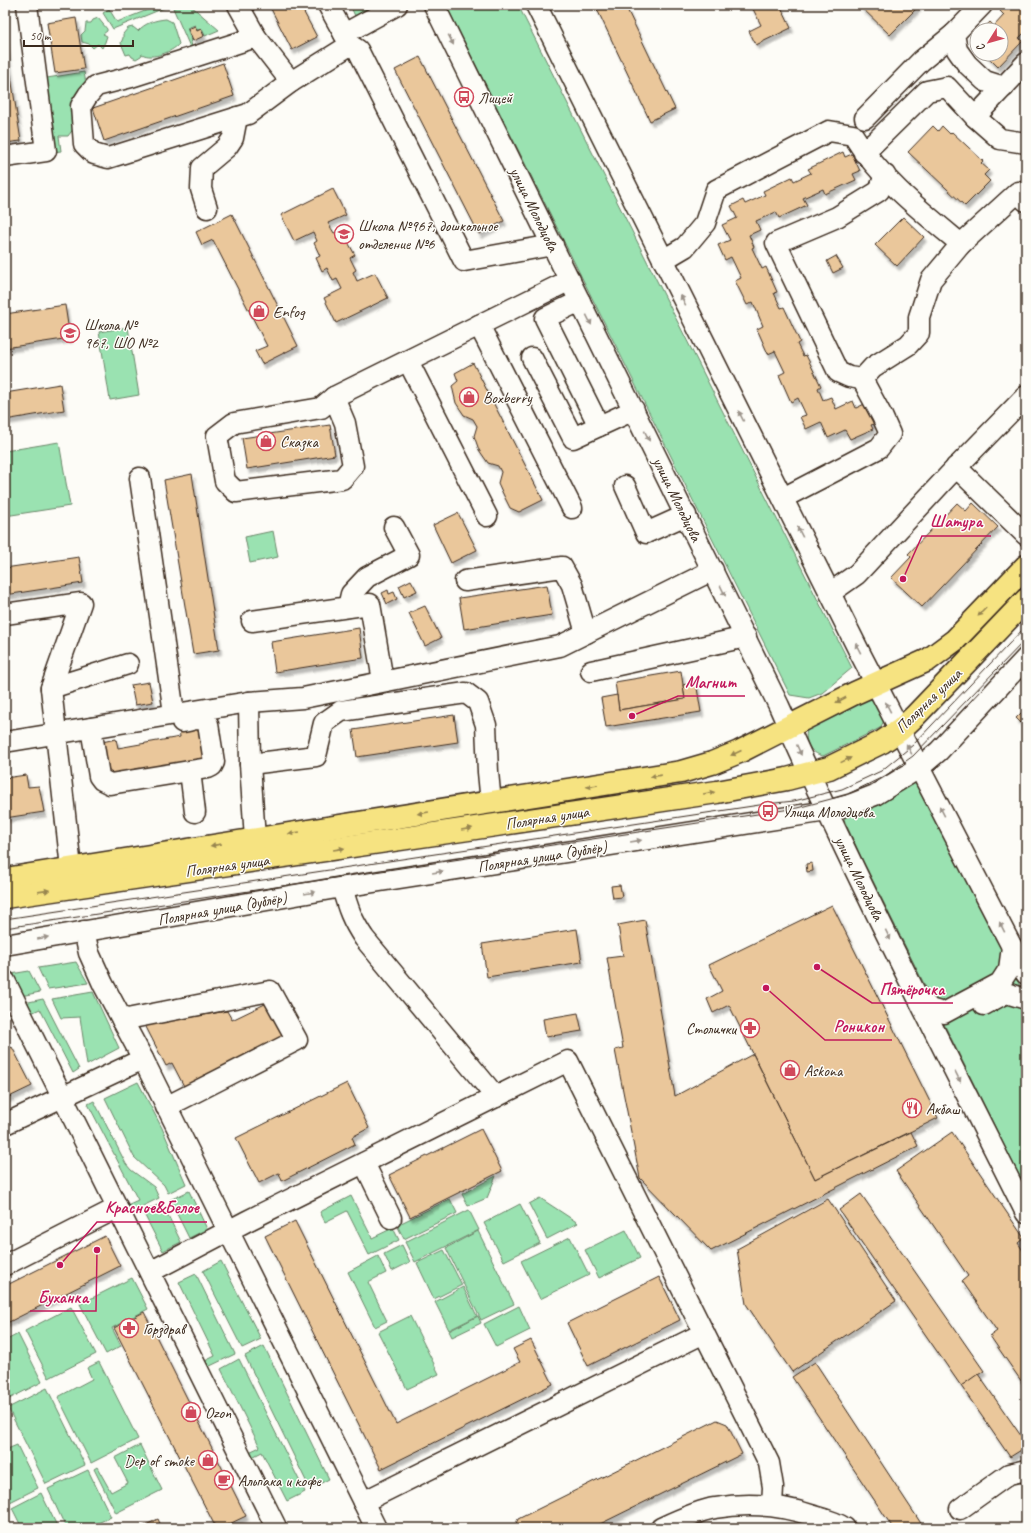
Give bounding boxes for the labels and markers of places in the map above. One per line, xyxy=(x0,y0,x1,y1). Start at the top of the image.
bus stop icon: Лицей xyxy=(453,86,475,108)
place label: Лицей xyxy=(478,88,513,108)
place label: Школа №967, дошкольное отделение №6 xyxy=(358,216,499,254)
school or university icon: Школа №967, дошкольное отделение №6 xyxy=(333,223,355,245)
shop icon: Enfog xyxy=(248,300,270,322)
place label: Enfog xyxy=(273,302,306,322)
place label: Школа № 967, ШО №2 xyxy=(84,315,160,353)
school or university icon: Школа № 967, ШО №2 xyxy=(59,322,81,344)
shop icon: Boxberry xyxy=(458,386,480,408)
place label: Boxberry xyxy=(483,388,533,408)
shop icon: Сказка xyxy=(255,430,277,452)
place label: Сказка xyxy=(280,432,319,452)
callout: Шатура xyxy=(922,507,991,536)
callout: Магнит xyxy=(678,667,745,696)
bus stop icon: Улица Молодцова xyxy=(757,800,779,822)
place label: Улица Молодцова xyxy=(782,802,875,822)
callout: Пятёрочка xyxy=(872,974,953,1003)
callout: Роникон xyxy=(825,1011,892,1040)
pharmacy icon: Столички xyxy=(739,1017,761,1039)
place label: Столички xyxy=(686,1019,737,1039)
shop icon: Askona xyxy=(779,1059,801,1081)
place label: Askona xyxy=(804,1061,844,1081)
restaurant icon: Акбаш xyxy=(901,1097,923,1119)
place label: Акбаш xyxy=(926,1099,961,1119)
callout: Красное&Белое xyxy=(97,1193,207,1222)
callout: Буханка xyxy=(30,1282,96,1311)
pharmacy icon: Горздрав xyxy=(118,1317,140,1339)
place label: Горздрав xyxy=(143,1319,188,1339)
shop icon: Ozon xyxy=(180,1401,202,1423)
place label: Ozon xyxy=(205,1403,232,1423)
shop icon: Dep of smoke xyxy=(197,1449,219,1471)
place label: Dep of smoke xyxy=(124,1451,196,1471)
cafe icon: Альпака и кофе xyxy=(213,1469,235,1491)
place label: Альпака и кофе xyxy=(238,1471,322,1491)

